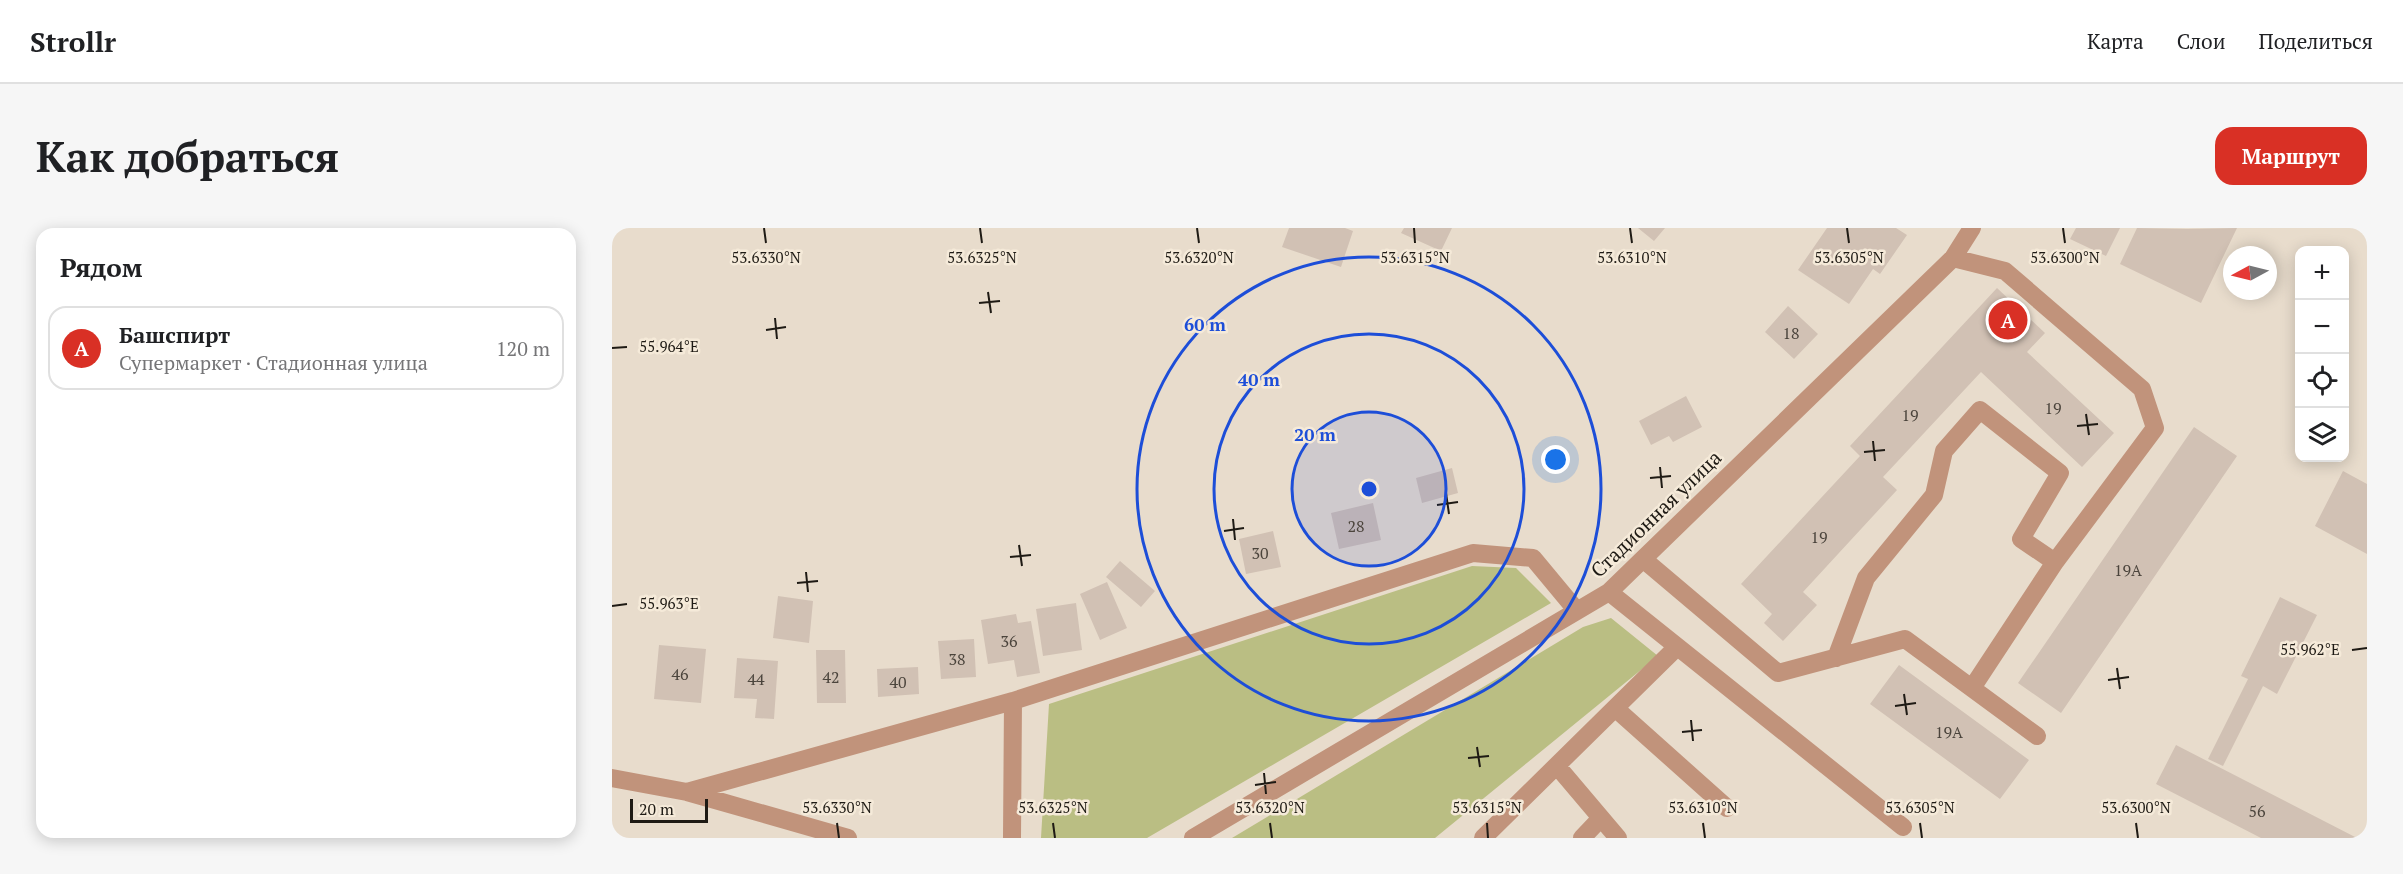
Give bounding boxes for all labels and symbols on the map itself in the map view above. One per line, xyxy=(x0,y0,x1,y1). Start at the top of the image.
north arrow xyxy=(2223,246,2277,300)
text: 53.6330°N xyxy=(731,247,801,267)
text: 53.6325°N xyxy=(947,247,1017,267)
text: 53.6320°N xyxy=(1164,247,1234,267)
text: 53.6315°N xyxy=(1380,247,1450,267)
text: 53.6310°N xyxy=(1597,247,1667,267)
text: 53.6305°N xyxy=(1814,247,1884,267)
text: 53.6300°N xyxy=(2030,247,2100,267)
pin: A xyxy=(1988,298,2028,343)
text: 60 m xyxy=(1184,312,1226,336)
house number: 18 xyxy=(1782,322,1800,344)
text: 55.964°E xyxy=(639,336,699,356)
text: 40 m xyxy=(1238,367,1280,391)
house number: 19 xyxy=(2044,397,2062,419)
house number: 19 xyxy=(1901,404,1919,426)
text: 20 m xyxy=(1294,422,1336,446)
street label: Стадионная улица xyxy=(1584,444,1727,583)
your location xyxy=(1541,445,1570,474)
centre of rings xyxy=(1359,479,1379,499)
house number: 28 xyxy=(1347,515,1365,537)
house number: 19 xyxy=(1810,526,1828,548)
house number: 30 xyxy=(1251,542,1269,564)
house number: 19А xyxy=(2114,559,2142,581)
text: 55.963°E xyxy=(639,593,699,613)
house number: 36 xyxy=(1000,630,1018,652)
text: 55.962°E xyxy=(2280,639,2340,659)
house number: 38 xyxy=(948,648,966,670)
house number: 46 xyxy=(671,663,689,685)
house number: 42 xyxy=(822,666,840,688)
house number: 44 xyxy=(747,668,765,690)
house number: 40 xyxy=(889,671,907,693)
house number: 19А xyxy=(1935,721,1963,743)
scale bar xyxy=(630,796,708,824)
text: 53.6330°N xyxy=(802,797,872,817)
text: 53.6325°N xyxy=(1018,797,1088,817)
text: 53.6320°N xyxy=(1235,797,1305,817)
text: 53.6315°N xyxy=(1452,797,1522,817)
text: 53.6310°N xyxy=(1668,797,1738,817)
text: 53.6305°N xyxy=(1885,797,1955,817)
text: 53.6300°N xyxy=(2101,797,2171,817)
house number: 56 xyxy=(2248,800,2266,822)

